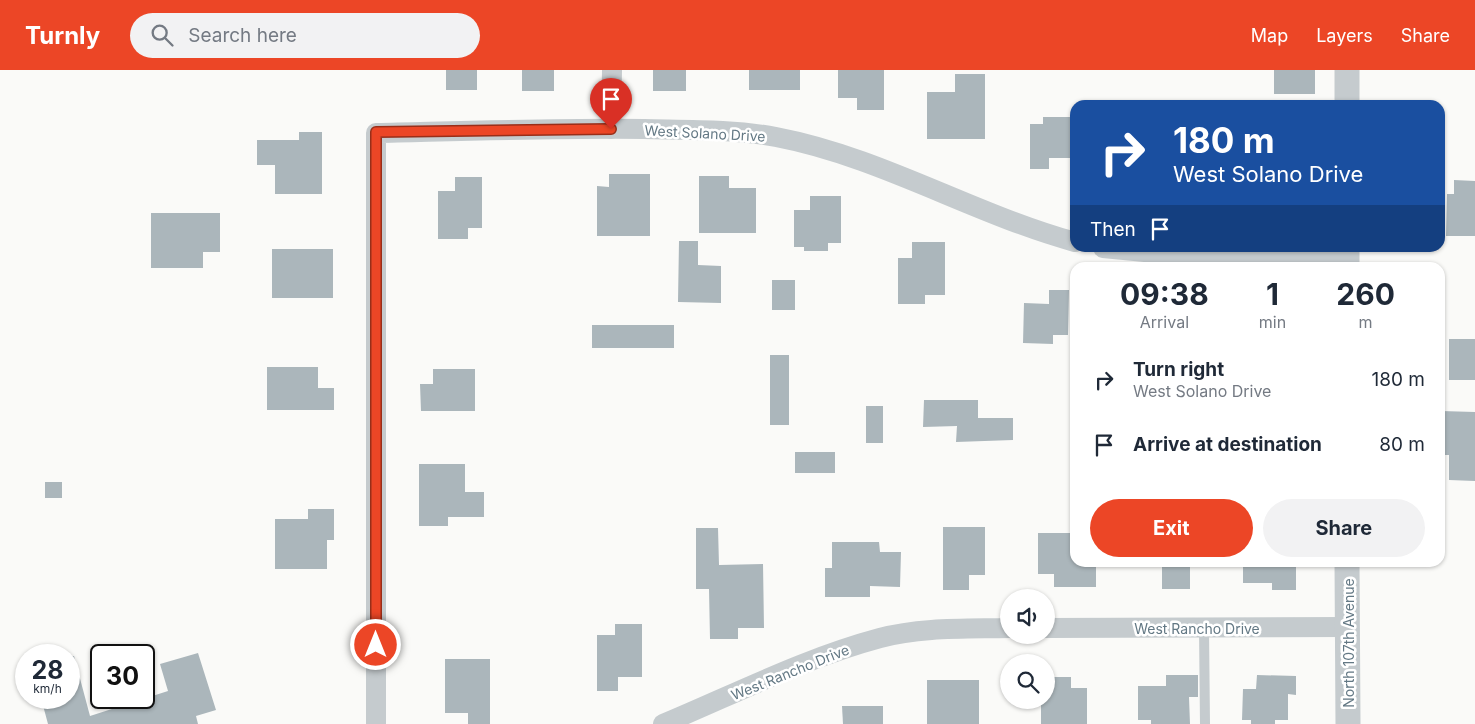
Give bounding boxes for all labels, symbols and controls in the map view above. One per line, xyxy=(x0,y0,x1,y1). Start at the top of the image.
search box xyxy=(130,13,480,58)
text: Turnly xyxy=(25,21,100,50)
icon: search xyxy=(148,21,176,49)
text: Search here xyxy=(188,24,297,47)
text: Map xyxy=(1251,25,1288,46)
text: Layers xyxy=(1316,25,1373,46)
text: Share xyxy=(1401,25,1450,46)
pin xyxy=(590,78,632,129)
icon: arrive xyxy=(597,85,625,113)
text: 180 m xyxy=(1173,119,1275,161)
icon: right xyxy=(1090,120,1155,185)
street label: West Solano Drive xyxy=(644,121,766,145)
text: West Solano Drive xyxy=(1173,161,1363,187)
icon: arrive xyxy=(1146,215,1174,243)
text: Then xyxy=(1090,218,1136,241)
text: 09:38 xyxy=(1120,276,1209,312)
text: 1 xyxy=(1266,276,1279,312)
text: 260 xyxy=(1336,276,1395,312)
text: Arrival xyxy=(1140,312,1189,332)
text: min xyxy=(1259,312,1286,332)
text: m xyxy=(1359,312,1373,332)
text: Turn right xyxy=(1133,358,1224,381)
icon: right xyxy=(1090,366,1118,394)
text: 180 m xyxy=(1372,368,1425,391)
text: West Solano Drive xyxy=(1133,381,1271,401)
icon: arrive xyxy=(1090,431,1118,459)
text: Arrive at destination xyxy=(1133,433,1322,456)
text: 80 m xyxy=(1379,433,1425,456)
button: Exit xyxy=(1090,499,1253,557)
button: Share xyxy=(1263,499,1425,557)
street label: North 107th Avenue xyxy=(1340,578,1357,708)
map controls xyxy=(1000,589,1055,709)
button: sound xyxy=(1000,589,1055,644)
position arrow xyxy=(349,618,401,670)
street label: West Rancho Drive xyxy=(1134,620,1260,637)
street label: West Rancho Drive xyxy=(729,641,851,703)
speed limit sign: 30 xyxy=(90,644,155,709)
button: search xyxy=(1000,654,1055,709)
text: 28 xyxy=(31,655,64,685)
text: km/h xyxy=(33,681,62,696)

